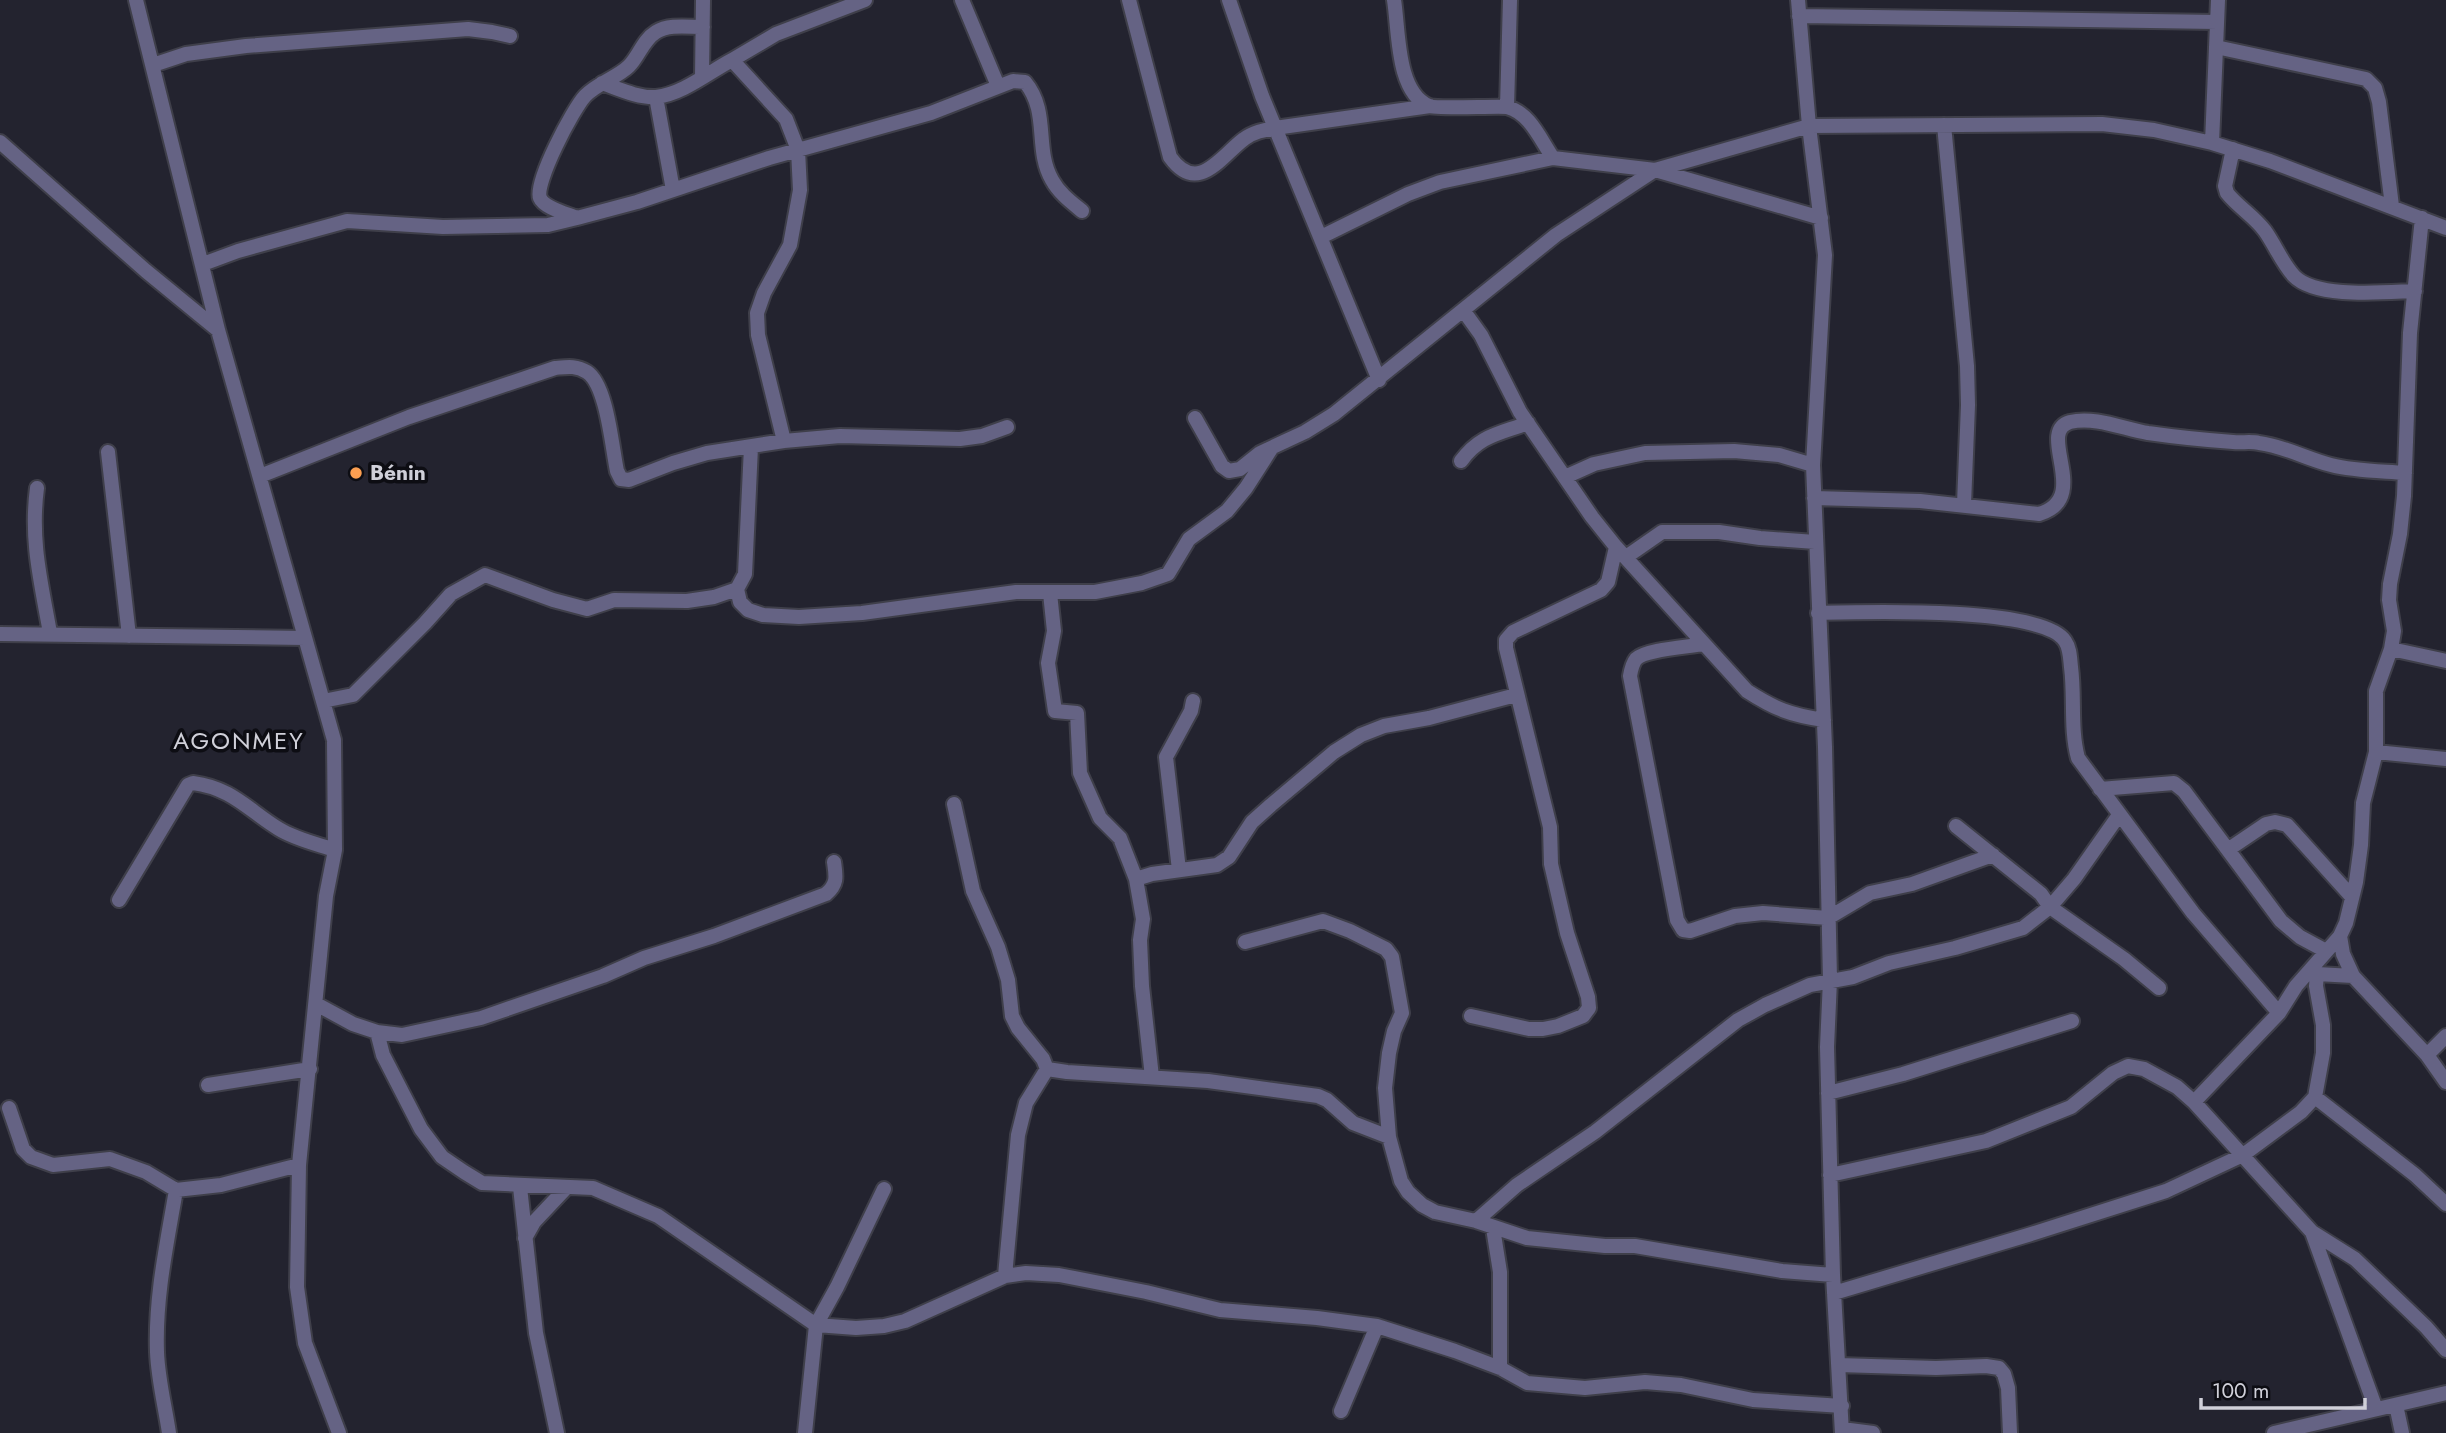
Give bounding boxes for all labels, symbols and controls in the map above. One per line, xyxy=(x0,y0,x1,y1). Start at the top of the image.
place label: Bénin xyxy=(370,458,426,488)
marker: Bénin xyxy=(348,465,364,481)
district label: AGONMEY xyxy=(173,723,305,758)
scale bar xyxy=(2201,1366,2366,1410)
text: 100 m xyxy=(2212,1376,2269,1406)

